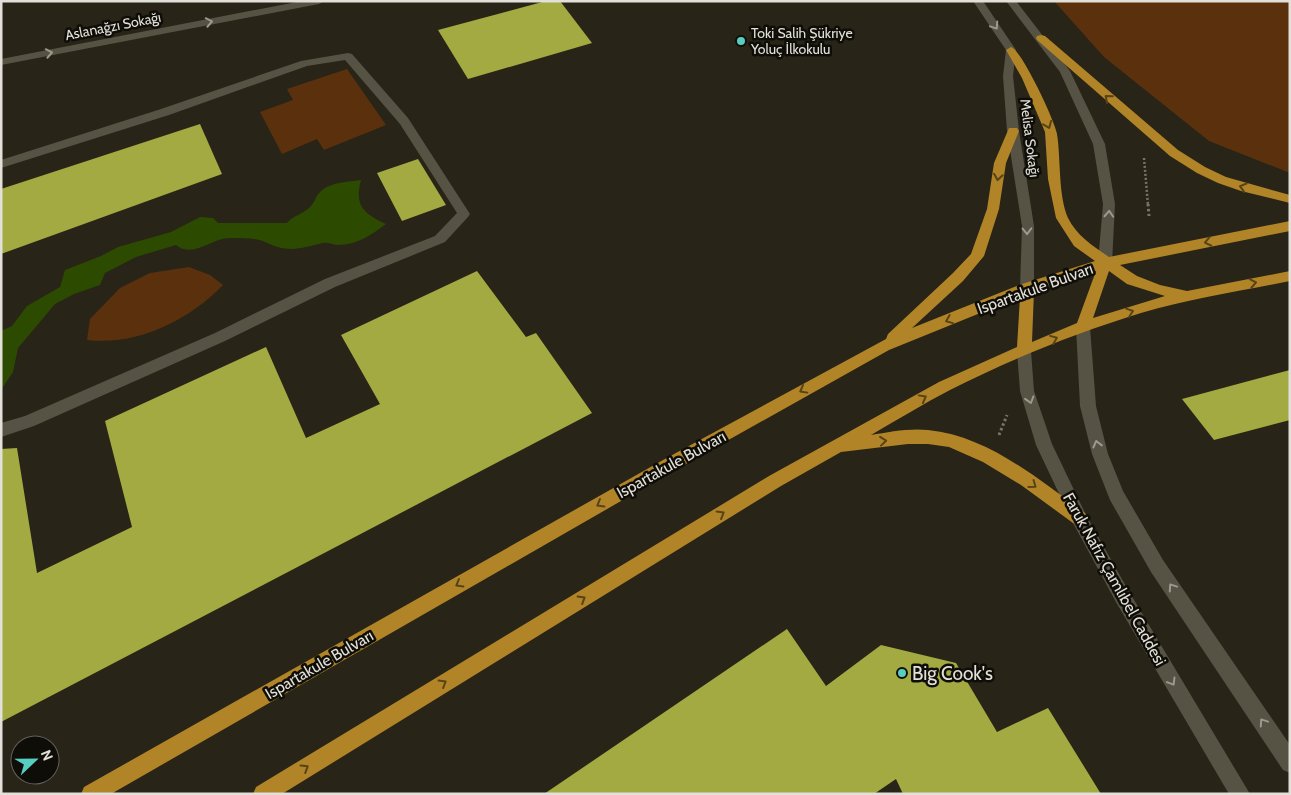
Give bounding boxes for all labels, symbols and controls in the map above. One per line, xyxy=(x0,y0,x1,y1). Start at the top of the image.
street label: Aslanağzı Sokağı xyxy=(63,8,163,44)
one-way arrow xyxy=(204,18,213,28)
one-way arrow xyxy=(988,20,998,29)
place label: Toki Salih Şükriye Yoluç İlkokulu xyxy=(750,24,853,58)
marker: Toki Salih Şükriye Yoluç İlkokulu xyxy=(735,35,747,47)
one-way arrow xyxy=(45,48,54,58)
one-way arrow xyxy=(1105,95,1114,104)
street label: Melisa Sokağı xyxy=(1016,98,1044,178)
one-way arrow xyxy=(1041,120,1052,129)
one-way arrow xyxy=(993,173,1003,182)
one-way arrow xyxy=(1239,183,1247,193)
one-way arrow xyxy=(1103,210,1114,218)
one-way arrow xyxy=(1022,228,1032,236)
one-way arrow xyxy=(1203,236,1212,247)
street label: Ispartakule Bulvarı xyxy=(975,259,1096,318)
one-way arrow xyxy=(1248,278,1257,289)
one-way arrow xyxy=(1125,307,1133,317)
one-way arrow xyxy=(946,314,954,324)
one-way arrow xyxy=(1049,335,1058,346)
one-way arrow xyxy=(800,384,809,394)
one-way arrow xyxy=(918,394,927,404)
one-way arrow xyxy=(1025,395,1035,403)
street label: Ispartakule Bulvarı xyxy=(613,427,729,502)
one-way arrow xyxy=(879,436,887,447)
one-way arrow xyxy=(1093,440,1103,448)
one-way arrow xyxy=(1028,479,1037,489)
street label: Faruk Nafız Çamlıbel Caddesi xyxy=(1059,490,1170,669)
one-way arrow xyxy=(597,497,606,507)
one-way arrow xyxy=(715,511,724,521)
one-way arrow xyxy=(456,578,465,588)
one-way arrow xyxy=(1169,584,1178,593)
one-way arrow xyxy=(576,595,585,605)
street label: Ispartakule Bulvarı xyxy=(262,626,377,703)
place label: Big Cook's xyxy=(912,662,993,685)
marker: Big Cook's xyxy=(896,667,908,679)
one-way arrow xyxy=(1166,677,1176,686)
one-way arrow xyxy=(438,680,447,690)
one-way arrow xyxy=(1259,718,1269,727)
north arrow xyxy=(10,735,60,785)
text: N xyxy=(37,747,57,763)
one-way arrow xyxy=(299,765,308,775)

